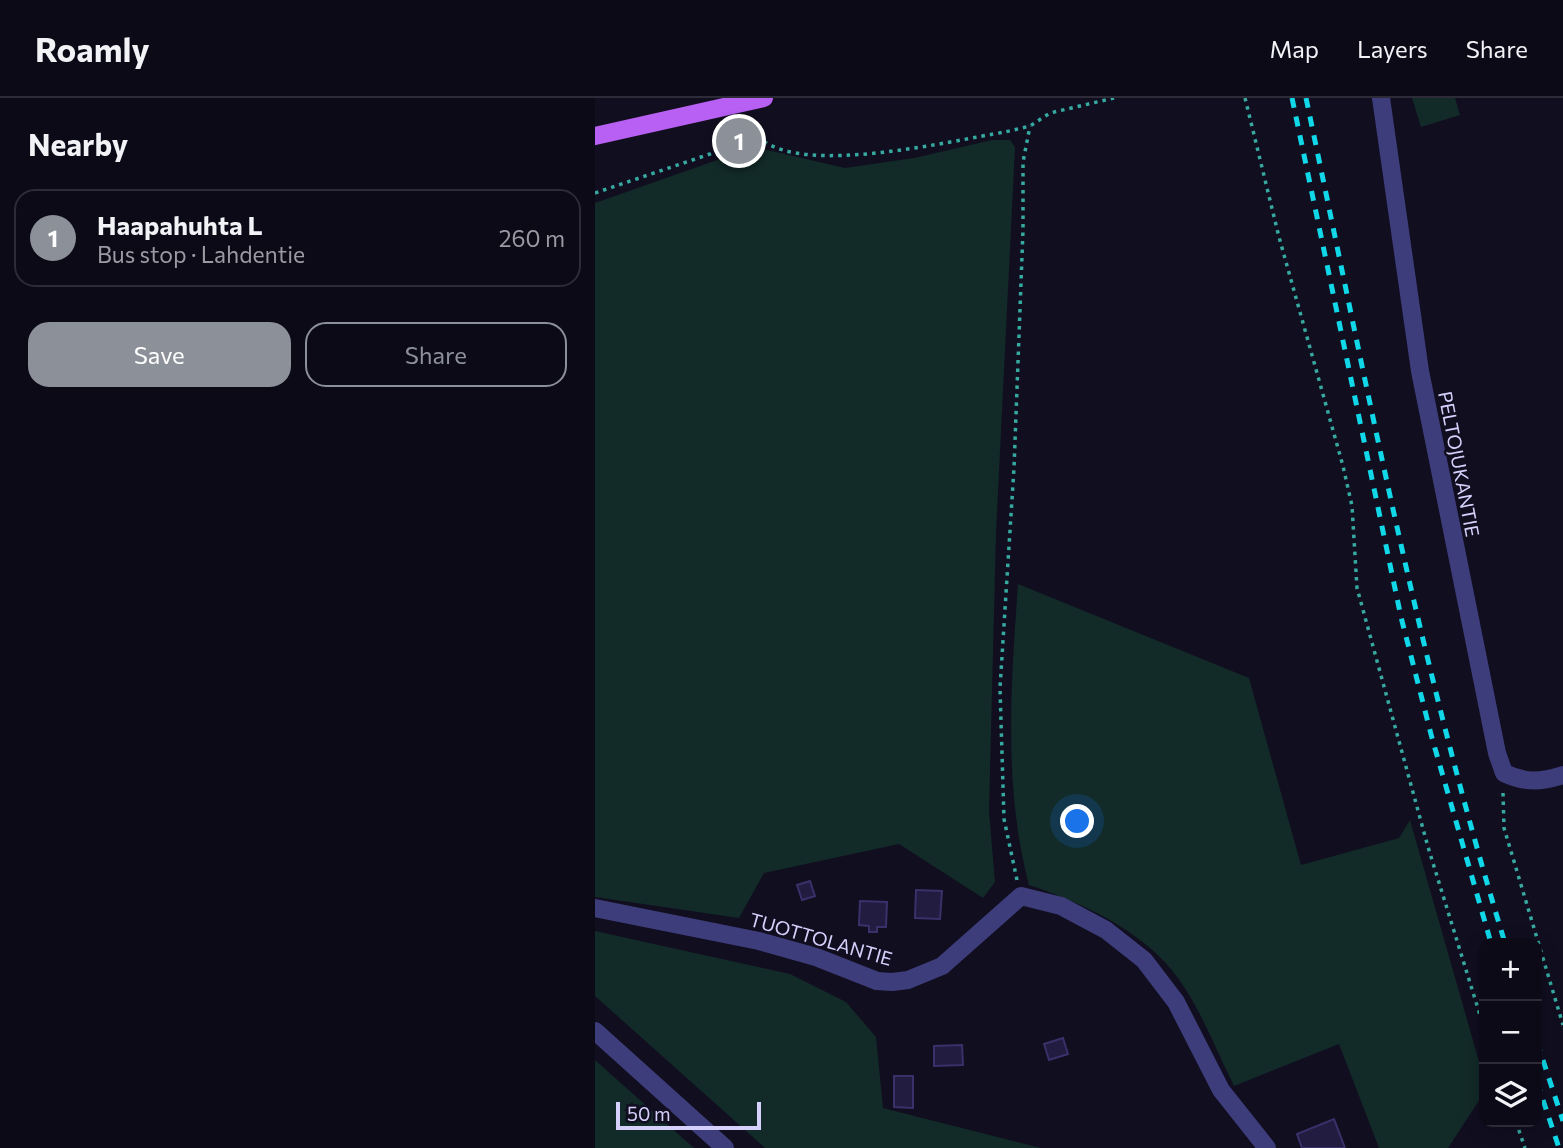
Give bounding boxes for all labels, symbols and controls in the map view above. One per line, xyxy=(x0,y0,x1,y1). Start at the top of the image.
text: Roamly xyxy=(35,28,150,69)
text: Map xyxy=(1270,34,1319,63)
text: Layers xyxy=(1357,34,1428,63)
text: Share xyxy=(1466,34,1528,63)
pin: 1 xyxy=(716,115,762,167)
text: Nearby xyxy=(28,125,128,162)
text: Haapahuhta L xyxy=(97,209,263,240)
text: 1 xyxy=(48,224,58,252)
text: 260 m xyxy=(499,224,565,252)
text: Bus stop · Lahdentie xyxy=(97,240,305,268)
button: Save xyxy=(28,322,291,387)
button: Share xyxy=(305,322,567,387)
street label: PELTOJUKANTIE xyxy=(1434,389,1485,539)
your location xyxy=(1060,804,1094,838)
street label: TUOTTOLANTIE xyxy=(747,907,895,970)
map controls xyxy=(1479,938,1542,1127)
button: + xyxy=(1479,938,1542,1001)
button: − xyxy=(1479,1001,1542,1064)
button: layers xyxy=(1479,1064,1542,1127)
scale bar xyxy=(616,1099,761,1131)
text: 50 m xyxy=(627,1102,671,1125)

